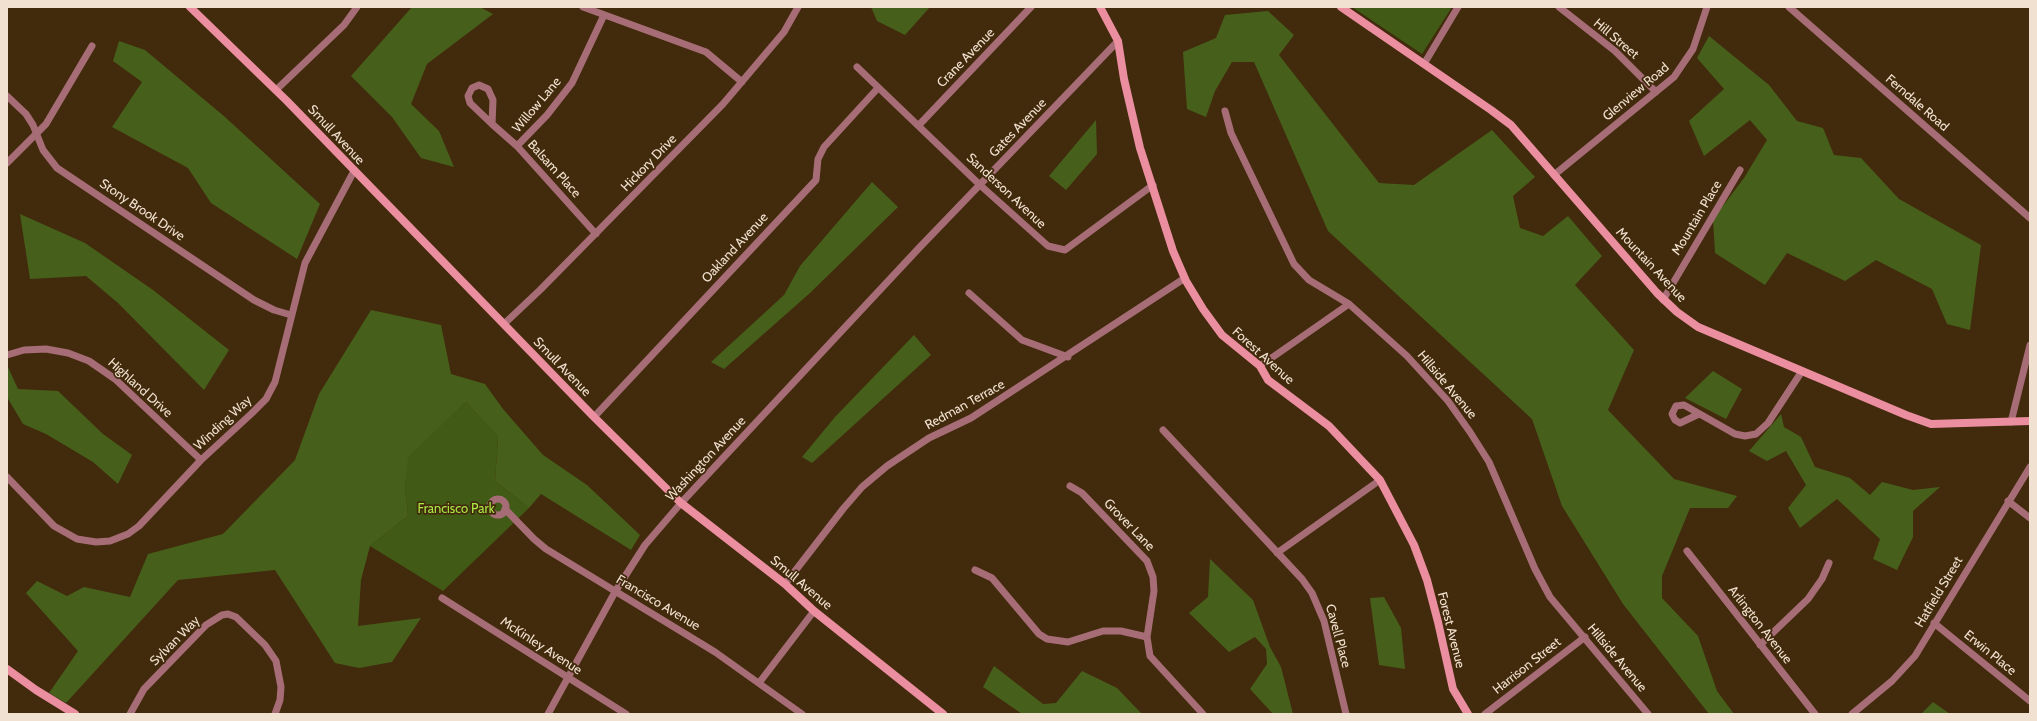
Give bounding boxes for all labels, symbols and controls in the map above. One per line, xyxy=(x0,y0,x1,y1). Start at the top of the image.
street label: Hill Street xyxy=(1590,16,1642,62)
street label: Crane Avenue xyxy=(934,25,998,91)
street label: Glenview Road xyxy=(1600,60,1672,124)
street label: Ferndale Road xyxy=(1882,71,1952,135)
street label: Willow Lane xyxy=(509,74,565,136)
street label: Gates Avenue xyxy=(986,95,1050,161)
street label: Smull Avenue xyxy=(304,102,368,168)
street label: Hickory Drive xyxy=(618,131,680,195)
street label: Balsam Place xyxy=(524,137,584,201)
street label: Sanderson Avenue xyxy=(963,150,1049,232)
street label: Stony Brook Drive xyxy=(96,176,188,244)
street label: Mountain Place xyxy=(1669,178,1725,258)
street label: Oakland Avenue xyxy=(699,210,771,286)
street label: Mountain Avenue xyxy=(1612,224,1690,306)
street label: Forest Avenue xyxy=(1229,324,1297,388)
street label: Smull Avenue xyxy=(530,334,594,400)
street label: Hillside Avenue xyxy=(1414,348,1480,422)
street label: Highland Drive xyxy=(105,355,175,421)
street label: Redman Terrace xyxy=(922,377,1008,433)
street label: Winding Way xyxy=(191,392,255,454)
street label: Washington Avenue xyxy=(663,414,749,504)
street label: Grover Lane xyxy=(1100,496,1158,554)
park label: Francisco Park xyxy=(417,501,495,517)
street label: Smull Avenue xyxy=(767,553,835,613)
street label: Hatfield Street xyxy=(1912,554,1966,630)
street label: Francisco Avenue xyxy=(613,572,703,634)
street label: Arlington Avenue xyxy=(1725,583,1795,667)
street label: Forest Avenue xyxy=(1434,590,1468,670)
street label: Cavell Place xyxy=(1322,603,1354,669)
street label: Sylvan Way xyxy=(147,613,203,669)
street label: McKinley Avenue xyxy=(497,614,585,678)
street label: Hillside Avenue xyxy=(1584,621,1650,695)
street label: Erwin Place xyxy=(1961,627,2019,679)
street label: Harrison Street xyxy=(1490,634,1564,698)

